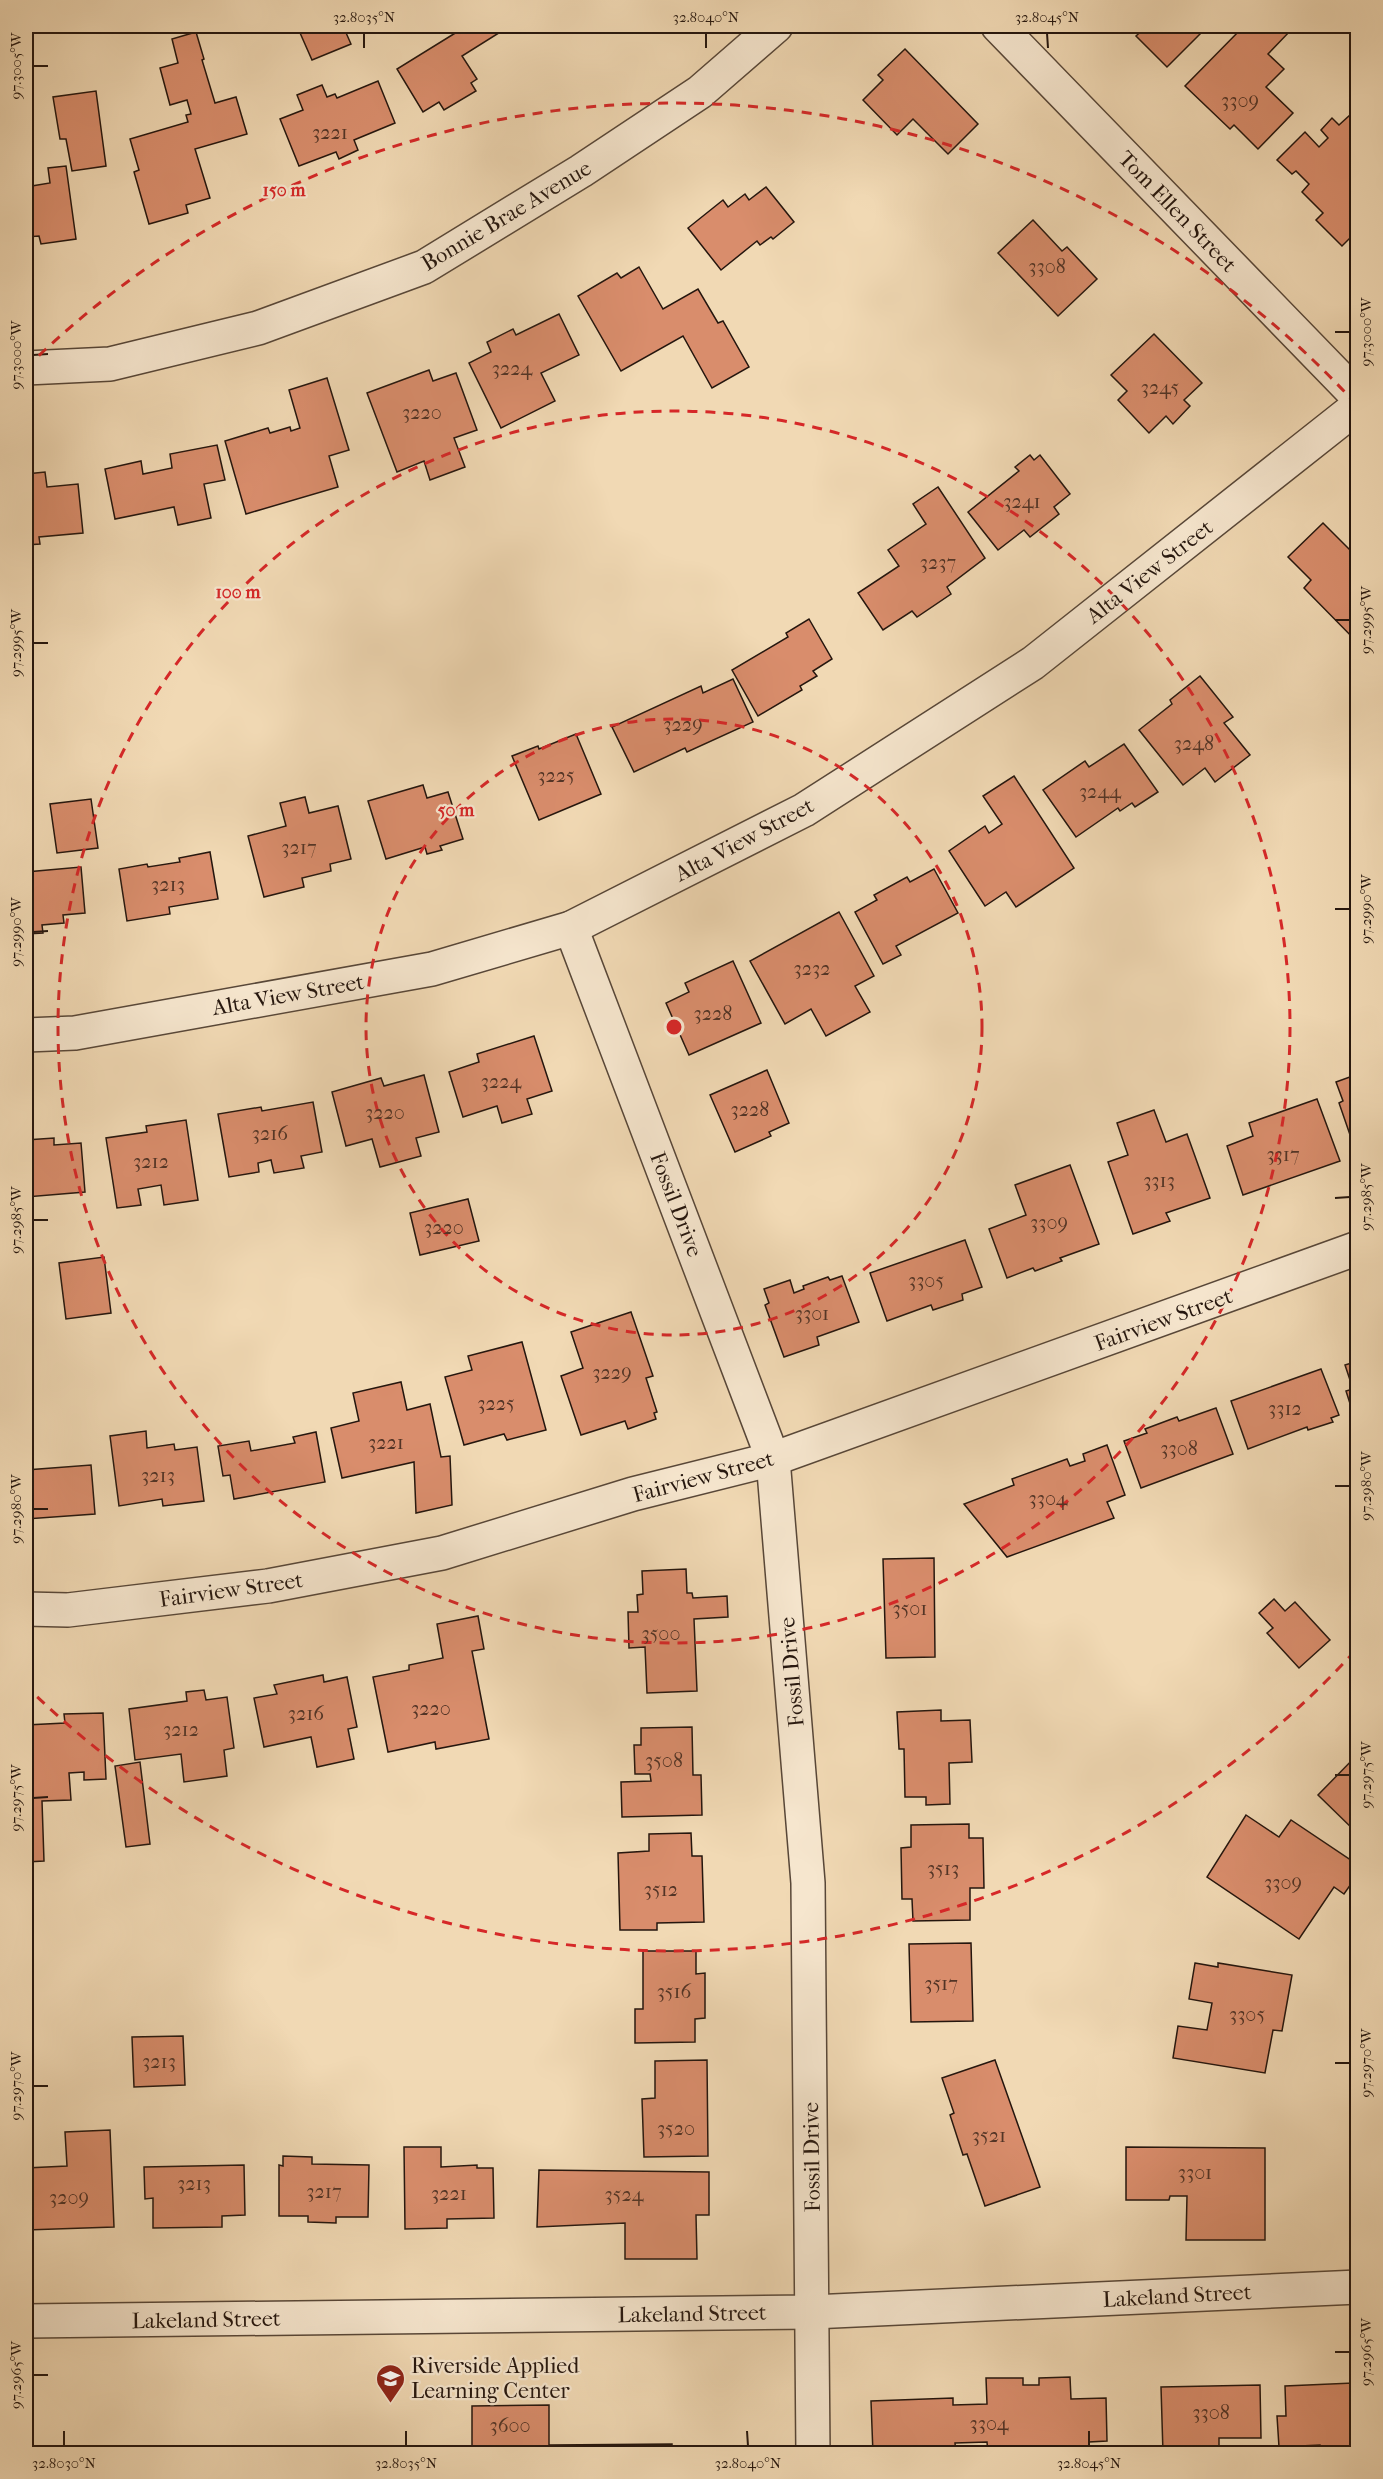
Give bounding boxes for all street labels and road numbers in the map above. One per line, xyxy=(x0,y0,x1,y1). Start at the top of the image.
street label: Tom Ellen Street xyxy=(1113,146,1242,278)
street label: Bonnie Brae Avenue xyxy=(417,155,596,277)
street label: Alta View Street xyxy=(1080,514,1218,630)
street label: Alta View Street xyxy=(670,792,818,888)
street label: Alta View Street xyxy=(209,969,366,1021)
street label: Fossil Drive xyxy=(644,1148,708,1261)
street label: Fairview Street xyxy=(1091,1283,1236,1357)
street label: Fairview Street xyxy=(630,1446,777,1508)
street label: Fairview Street xyxy=(158,1567,305,1613)
street label: Fossil Drive xyxy=(774,1616,810,1728)
street label: Fossil Drive xyxy=(798,2102,826,2212)
street label: Lakeland Street xyxy=(1102,2279,1252,2313)
street label: Lakeland Street xyxy=(617,2300,767,2328)
street label: Lakeland Street xyxy=(131,2306,281,2334)

